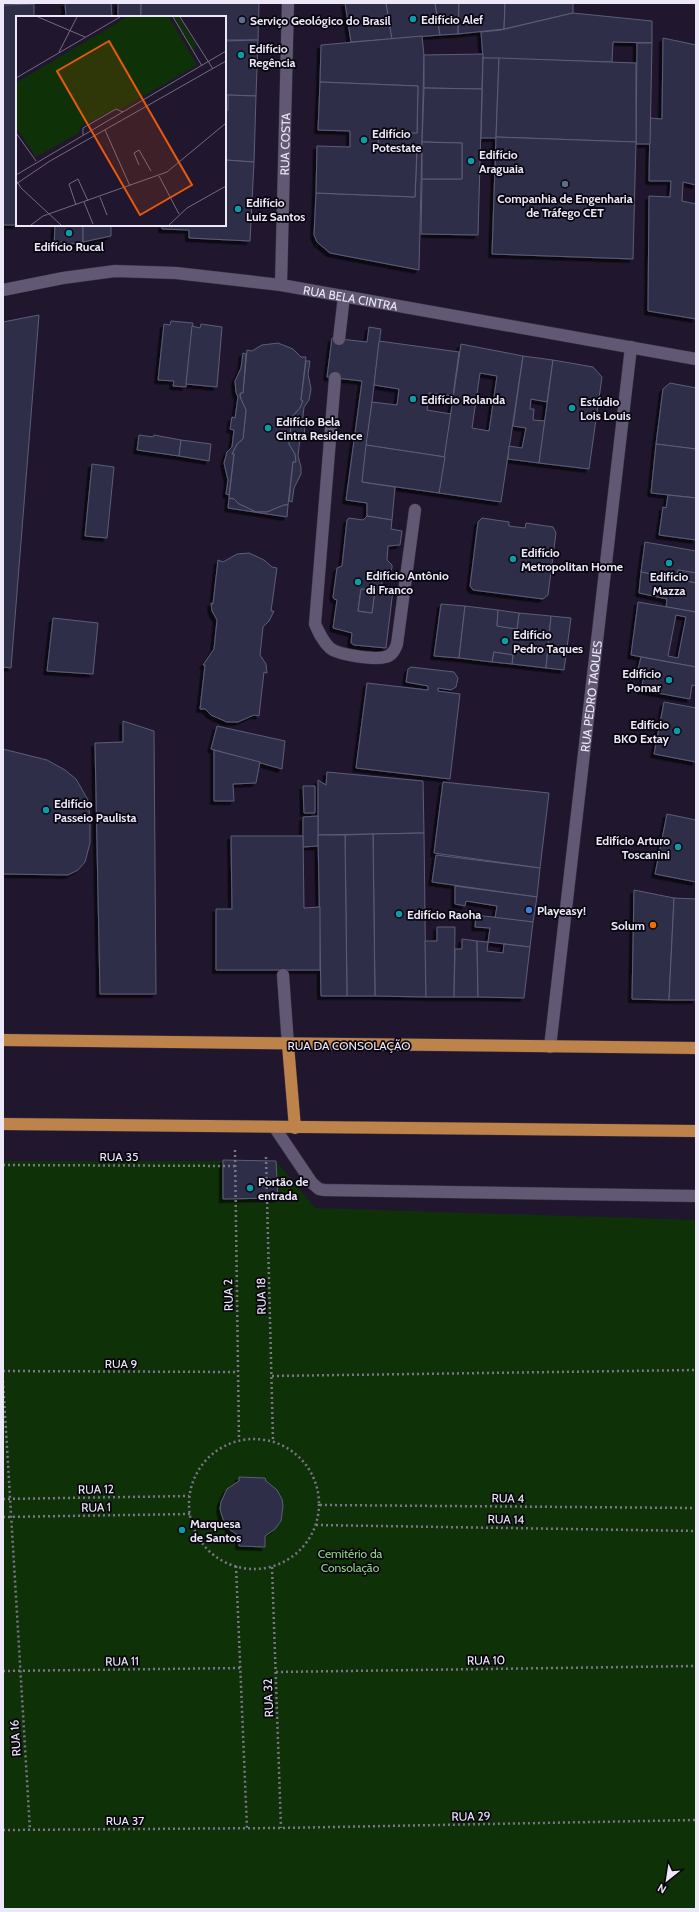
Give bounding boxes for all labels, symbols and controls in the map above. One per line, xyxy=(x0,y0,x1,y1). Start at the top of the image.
place label: Edifício Alef xyxy=(421,12,483,27)
place label: Serviço Geológico do Brasil xyxy=(250,13,391,28)
marker: Edifício Alef xyxy=(408,14,418,24)
marker: Serviço Geológico do Brasil xyxy=(237,15,247,25)
inset map xyxy=(16,16,226,226)
place label: Edifício Regência xyxy=(249,41,296,70)
marker: Edifício Regência xyxy=(236,50,246,60)
street label: RUA COSTA xyxy=(276,112,293,175)
place label: Edifício Potestate xyxy=(372,126,421,155)
marker: Edifício Potestate xyxy=(359,135,369,145)
place label: Edifício Araguaia xyxy=(479,147,524,176)
marker: Edifício Araguaia xyxy=(466,156,476,166)
marker: Companhia de Engenharia de Tráfego CET xyxy=(560,179,570,189)
place label: Companhia de Engenharia de Tráfego CET xyxy=(497,191,633,220)
place label: Edifício Luiz Santos xyxy=(246,195,305,224)
marker: Edifício Luiz Santos xyxy=(233,204,243,214)
marker: Edifício Rucal xyxy=(64,228,74,238)
place label: Edifício Rucal xyxy=(34,239,104,254)
street label: RUA BELA CINTRA xyxy=(302,282,400,313)
place label: Edifício Rolanda xyxy=(421,392,505,407)
marker: Edifício Rolanda xyxy=(408,394,418,404)
place label: Estúdio Lois Louis xyxy=(580,394,631,423)
marker: Estúdio Lois Louis xyxy=(567,403,577,413)
place label: Edifício Bela Cintra Residence xyxy=(276,414,362,443)
marker: Edifício Bela Cintra Residence xyxy=(263,423,273,433)
place label: Edifício Metropolitan Home xyxy=(521,545,623,574)
marker: Edifício Metropolitan Home xyxy=(508,554,518,564)
marker: Edifício Mazza xyxy=(664,558,674,568)
place label: Edifício Antônio di Franco xyxy=(366,568,449,597)
place label: Edifício Mazza xyxy=(650,569,689,598)
marker: Edifício Antônio di Franco xyxy=(353,577,363,587)
place label: Edifício Pedro Taques xyxy=(513,627,583,656)
marker: Edifício Pedro Taques xyxy=(500,636,510,646)
street label: RUA PEDRO TAQUES xyxy=(577,640,604,753)
place label: Edifício Pomar xyxy=(622,666,661,695)
marker: Edifício Pomar xyxy=(664,675,674,685)
place label: Edifício BKO Extay xyxy=(613,717,670,746)
marker: Edifício BKO Extay xyxy=(672,726,682,736)
place label: Edifício Passeio Paulista xyxy=(54,796,137,825)
marker: Edifício Passeio Paulista xyxy=(41,805,51,815)
place label: Edifício Arturo Toscanini xyxy=(596,833,670,862)
marker: Edifício Arturo Toscanini xyxy=(673,842,683,852)
place label: Playeasy! xyxy=(537,903,586,918)
marker: Playeasy! xyxy=(524,905,534,915)
place label: Edifício Raoha xyxy=(407,907,481,922)
marker: Edifício Raoha xyxy=(394,909,404,919)
place label: Solum xyxy=(611,918,645,933)
marker: Solum xyxy=(648,920,658,930)
street label: RUA DA CONSOLAÇÃO xyxy=(288,1038,410,1053)
street label: RUA 35 xyxy=(100,1149,138,1164)
place label: Portão de entrada xyxy=(258,1174,308,1203)
marker: Portão de entrada xyxy=(245,1183,255,1193)
street label: RUA 18 xyxy=(253,1277,269,1315)
street label: RUA 2 xyxy=(220,1279,236,1311)
street label: RUA 9 xyxy=(105,1356,138,1371)
street label: RUA 12 xyxy=(78,1481,114,1497)
street label: RUA 4 xyxy=(491,1490,525,1506)
street label: RUA 1 xyxy=(81,1499,111,1515)
street label: RUA 14 xyxy=(488,1511,525,1527)
place label: Marquesa de Santos xyxy=(190,1516,241,1545)
marker: Marquesa de Santos xyxy=(177,1525,187,1535)
park label: Cemitério da Consolação xyxy=(318,1546,383,1575)
street label: RUA 10 xyxy=(467,1652,505,1668)
street label: RUA 11 xyxy=(105,1653,139,1669)
street label: RUA 32 xyxy=(260,1678,276,1718)
street label: RUA 16 xyxy=(6,1719,24,1757)
street label: RUA 29 xyxy=(451,1808,491,1824)
street label: RUA 37 xyxy=(106,1813,144,1828)
north arrow xyxy=(647,1860,687,1900)
text: N xyxy=(655,1881,669,1897)

